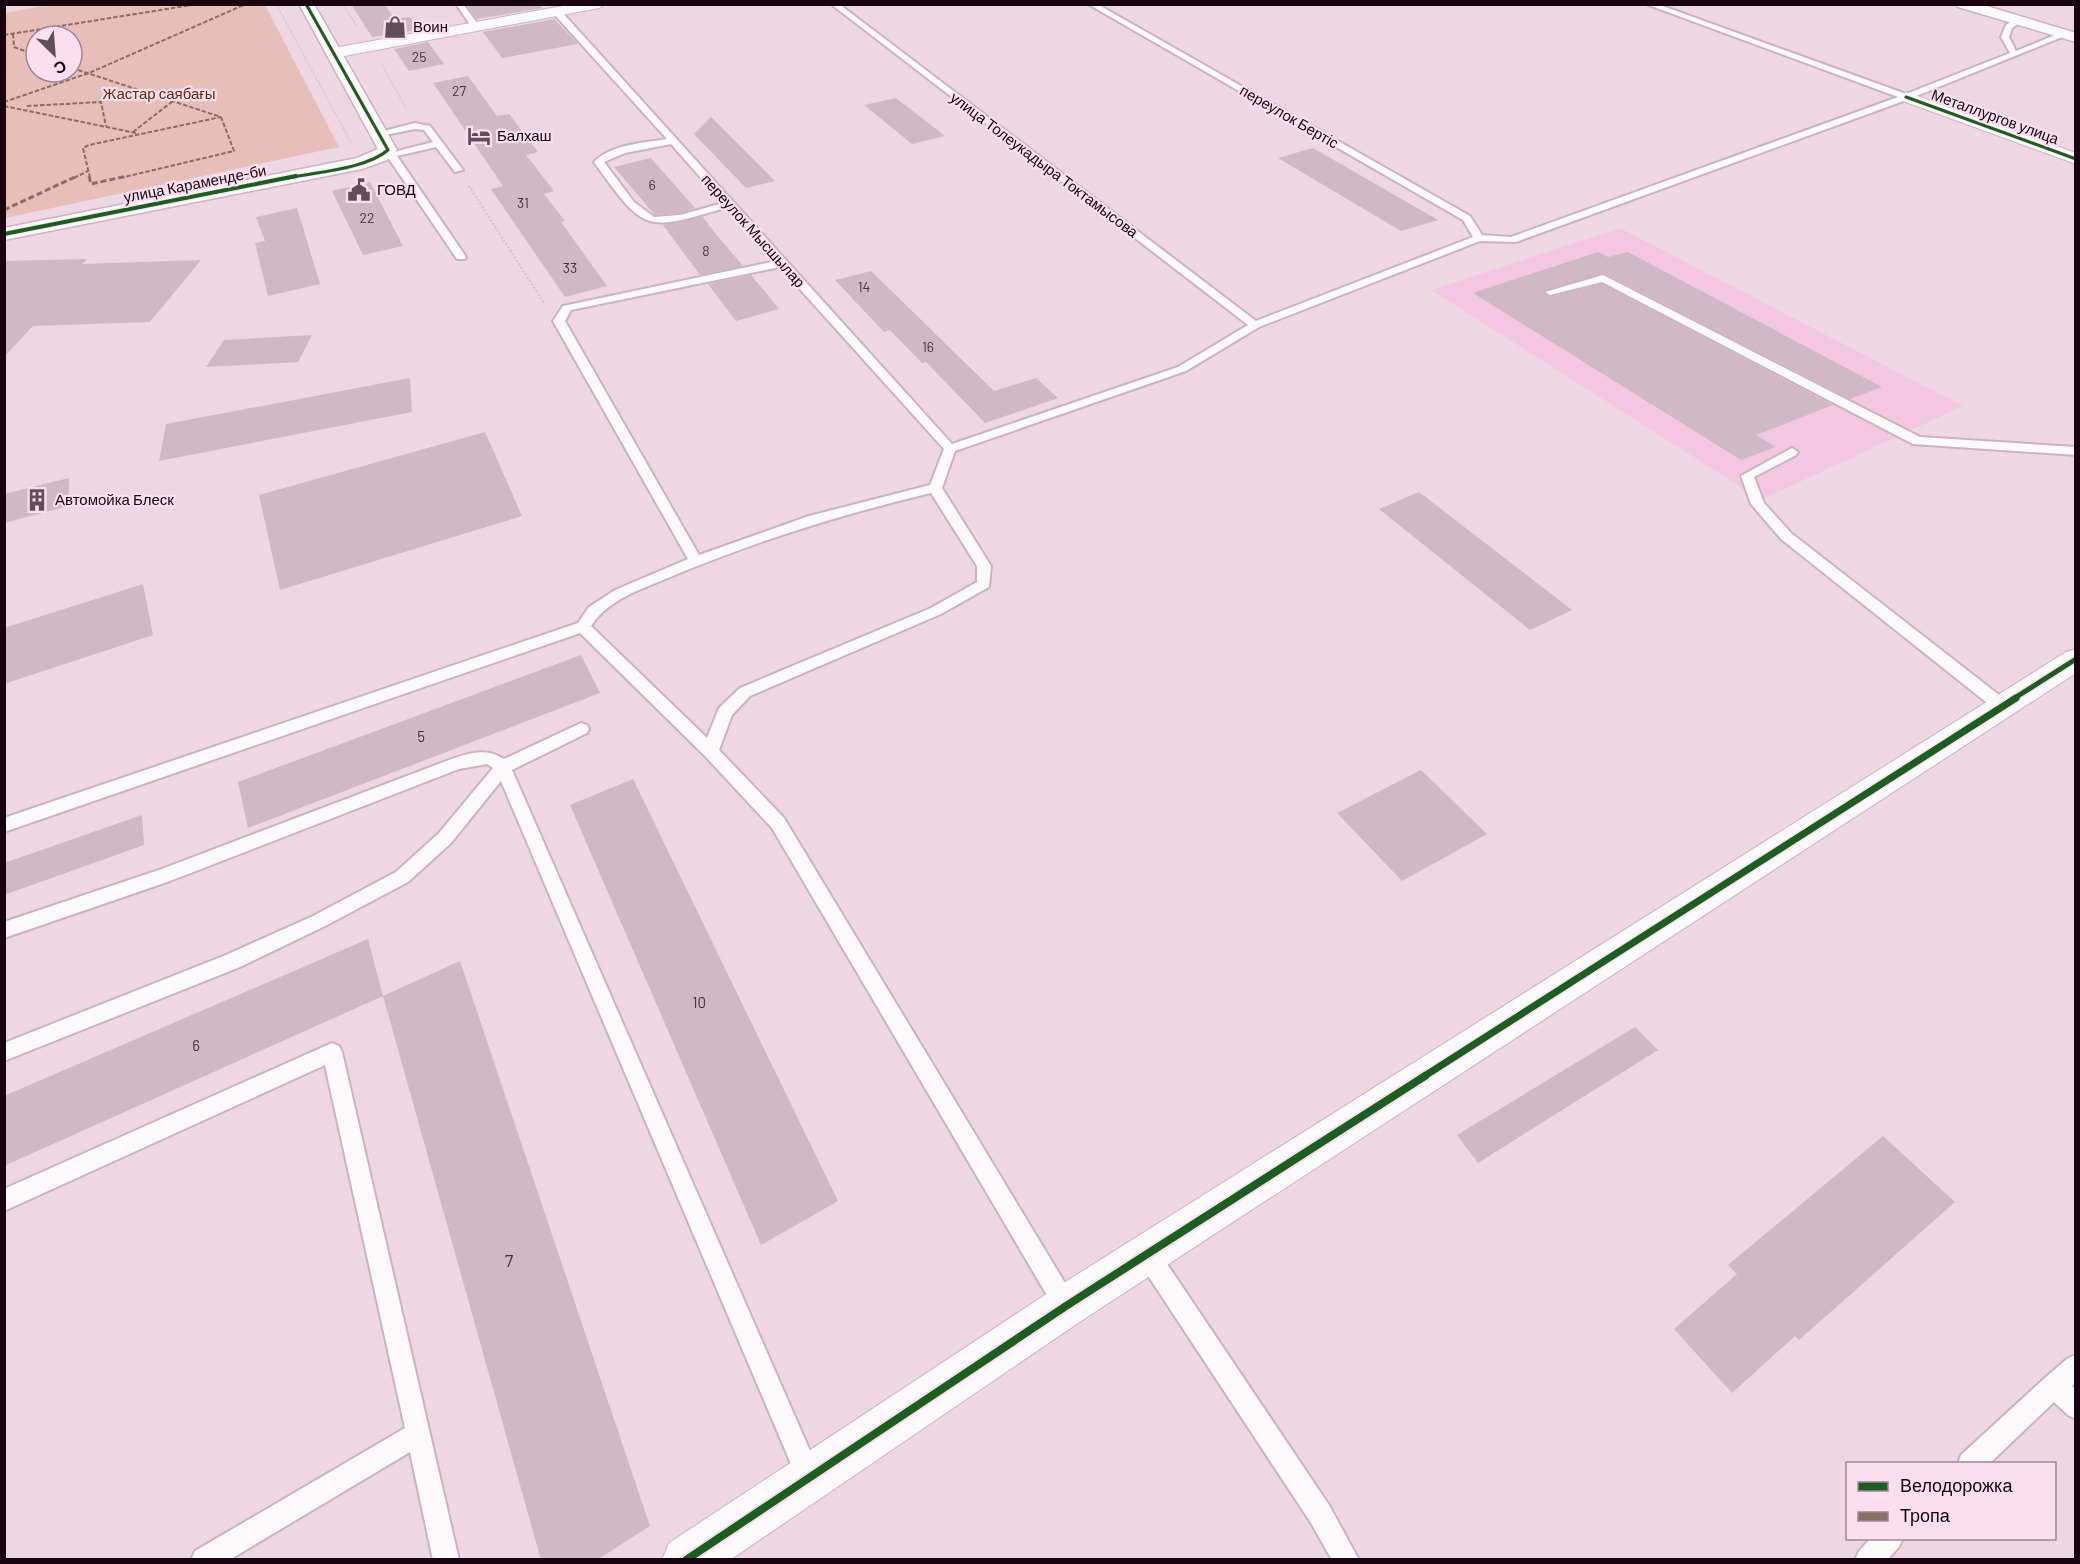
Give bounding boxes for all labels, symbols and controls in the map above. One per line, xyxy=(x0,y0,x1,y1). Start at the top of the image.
shop icon: Воин xyxy=(382,14,408,40)
place label: Воин xyxy=(413,17,448,35)
north arrow xyxy=(24,24,84,84)
house number: 25 xyxy=(412,48,426,65)
text: С xyxy=(51,57,70,79)
street label: переулок Бертіс xyxy=(1237,81,1342,152)
house number: 27 xyxy=(452,82,466,99)
park label: Жастар саябағы xyxy=(102,84,216,102)
street label: Металлургов улица xyxy=(1929,85,2062,148)
street label: улица Толеукадыра Токтамысова xyxy=(947,88,1143,241)
hotel icon: Балхаш xyxy=(466,123,492,149)
place label: Балхаш xyxy=(497,126,552,144)
street label: улица Караменде-би xyxy=(122,160,268,206)
street label: переулок Мысшылар xyxy=(698,170,809,291)
house number: 6 xyxy=(648,176,656,193)
public building icon: ГОВД xyxy=(346,177,372,203)
place label: ГОВД xyxy=(377,180,416,198)
house number: 31 xyxy=(517,194,529,211)
house number: 22 xyxy=(359,209,375,226)
house number: 8 xyxy=(702,242,710,259)
house number: 33 xyxy=(563,259,577,276)
house number: 14 xyxy=(858,278,870,295)
house number: 16 xyxy=(922,338,934,355)
building icon: Автомойка Блеск xyxy=(24,487,50,513)
place label: Автомойка Блеск xyxy=(55,490,174,508)
house number: 5 xyxy=(417,727,425,745)
house number: 10 xyxy=(692,993,706,1011)
house number: 6 xyxy=(192,1036,200,1054)
house number: 7 xyxy=(505,1249,514,1271)
legend xyxy=(1846,1462,2056,1540)
text: Велодорожка xyxy=(1900,1474,2013,1496)
text: Тропа xyxy=(1900,1504,1951,1526)

